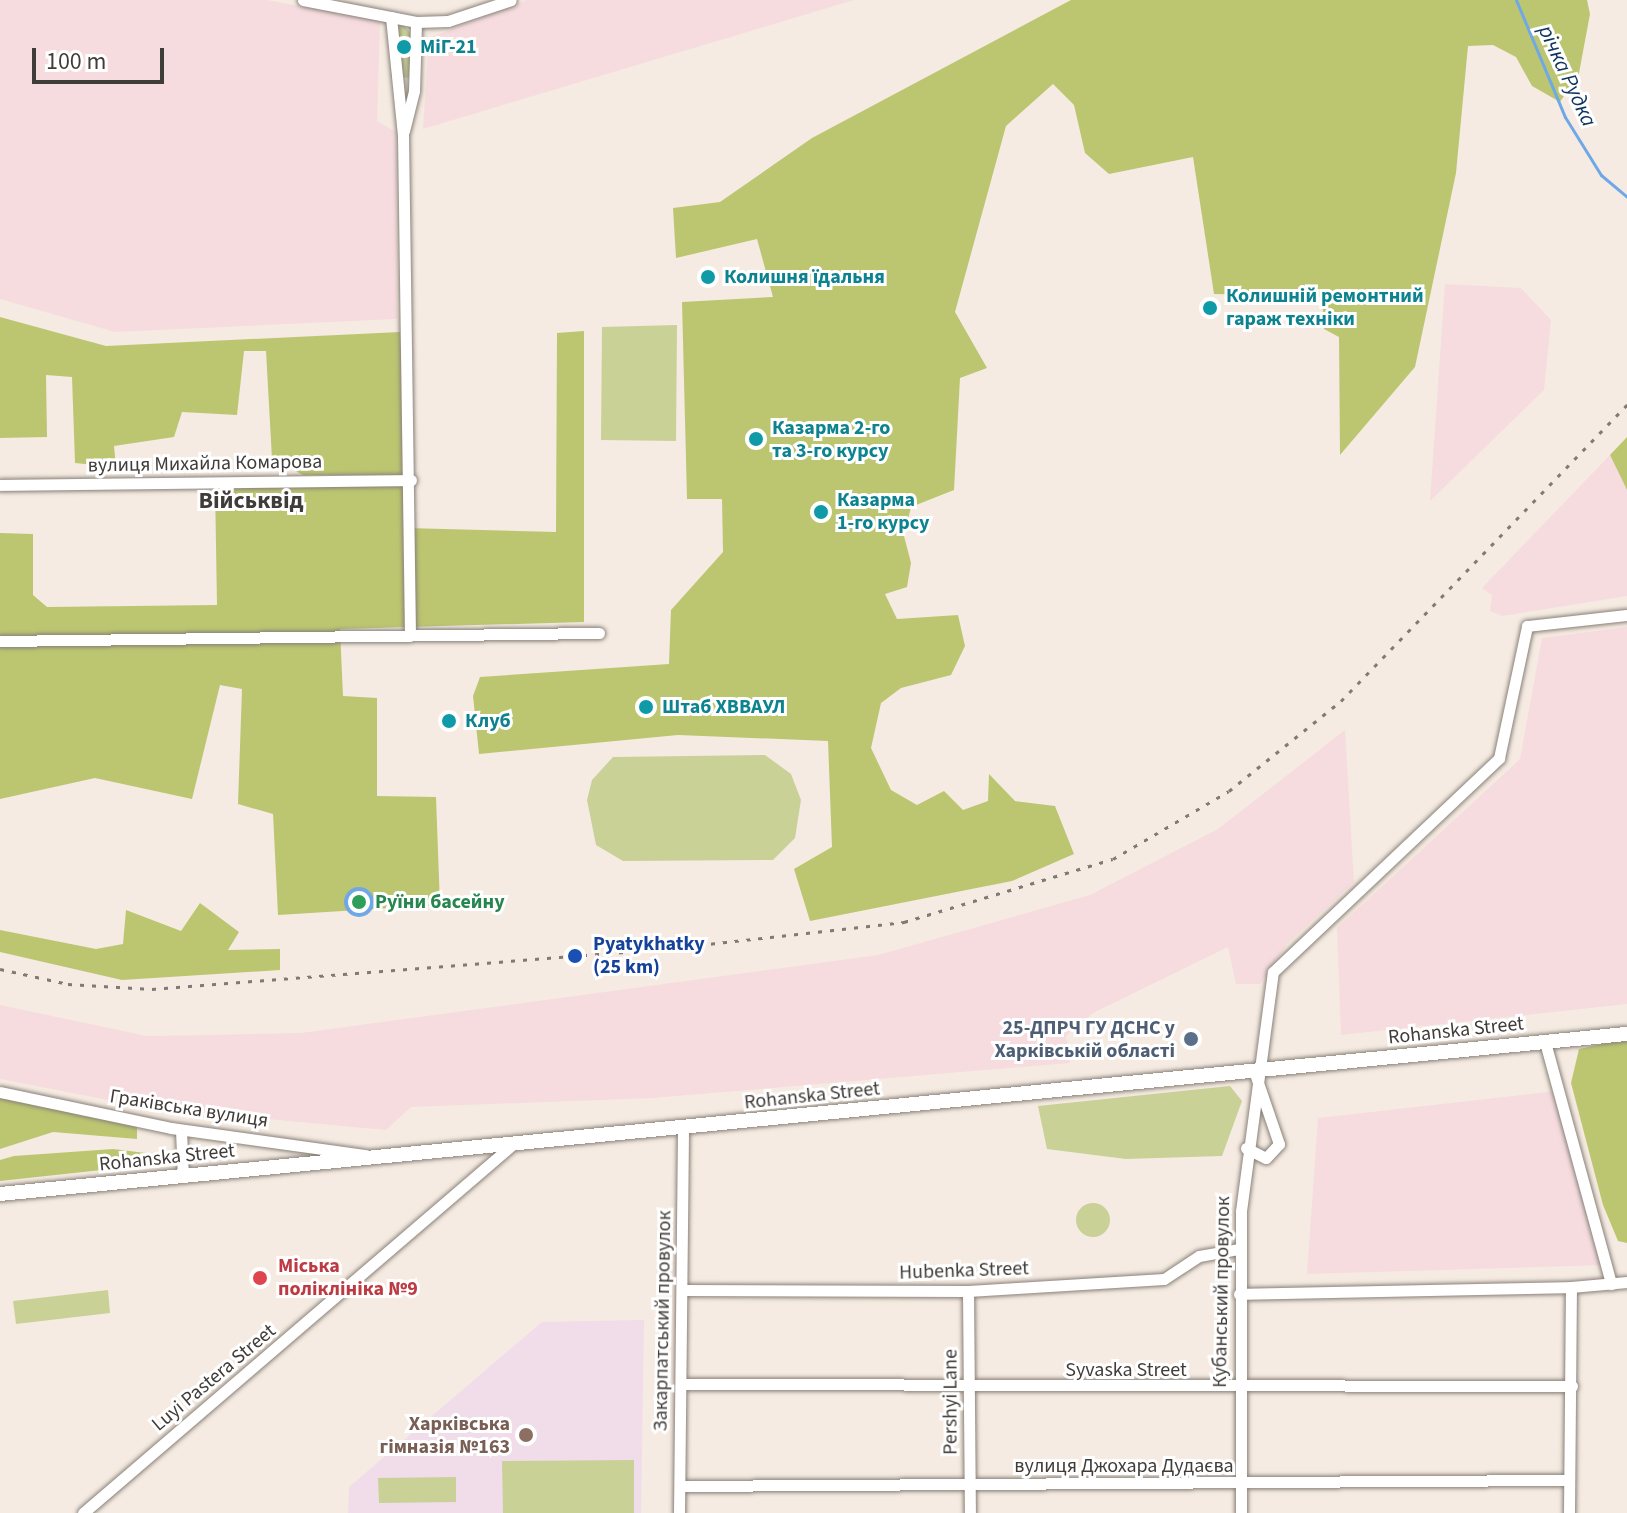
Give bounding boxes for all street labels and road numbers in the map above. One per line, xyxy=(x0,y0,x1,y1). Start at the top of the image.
street label: вулиця Михайла Комарова xyxy=(88,450,322,478)
street label: Rohanska Street xyxy=(1387,1012,1525,1050)
street label: Rohanska Street xyxy=(743,1077,881,1115)
street label: Граківська вулиця xyxy=(108,1085,270,1133)
street label: Rohanska Street xyxy=(98,1139,236,1177)
street label: Кубанський провулок xyxy=(1208,1196,1236,1388)
street label: Закарпатський провулок xyxy=(649,1210,677,1432)
street label: Hubenka Street xyxy=(899,1257,1029,1285)
street label: Luyi Pastera Street xyxy=(147,1319,281,1437)
street label: Pershyi Lane xyxy=(939,1349,963,1455)
street label: Syvaska Street xyxy=(1065,1358,1187,1382)
street label: вулиця Джохара Дудаєва xyxy=(1014,1454,1234,1478)

